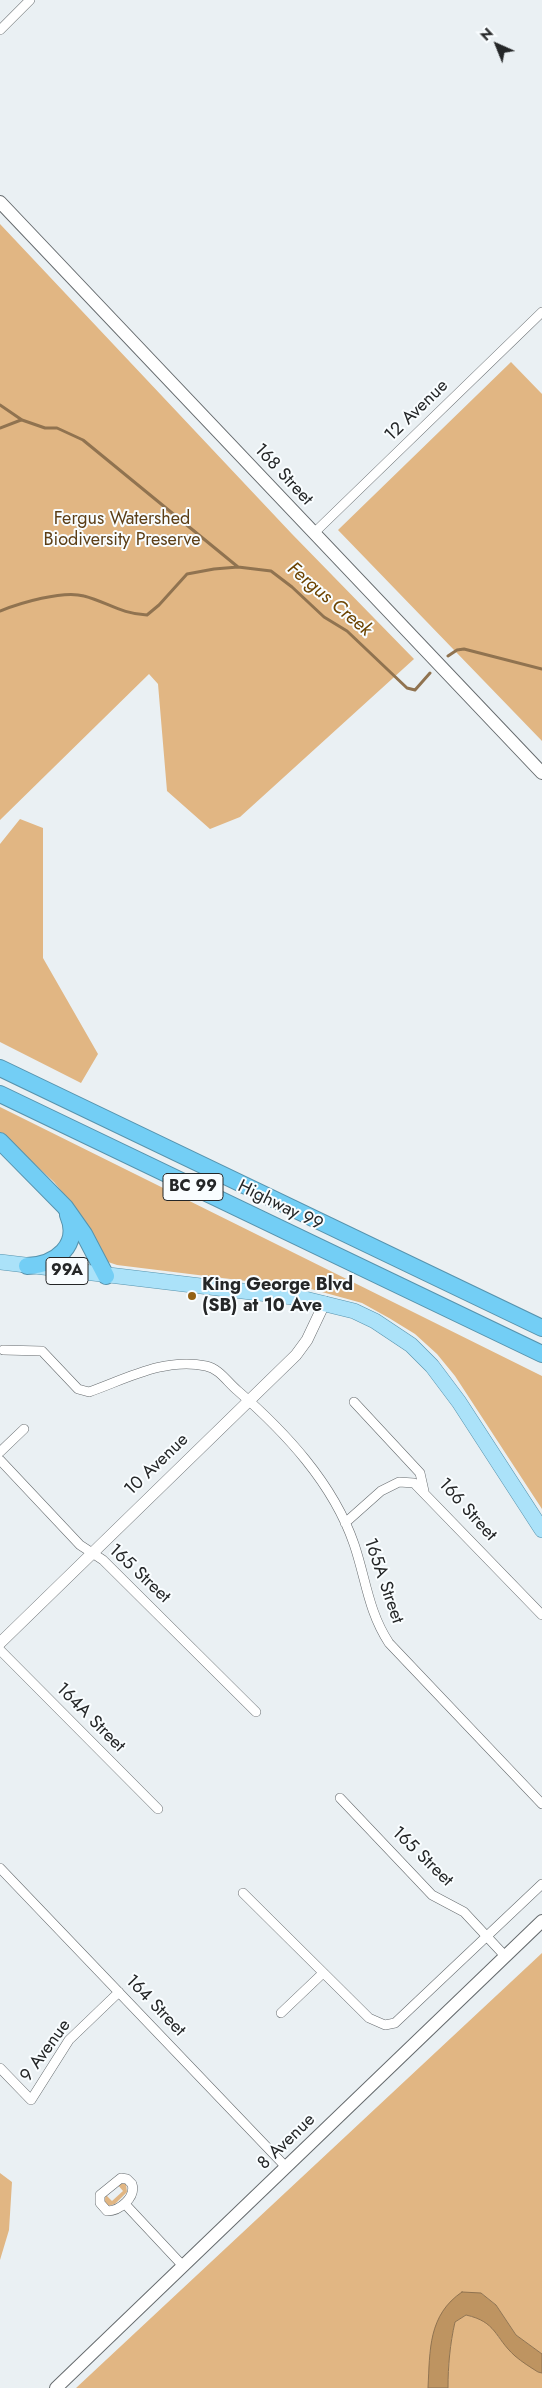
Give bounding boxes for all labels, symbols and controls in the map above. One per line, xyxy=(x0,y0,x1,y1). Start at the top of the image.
north arrow xyxy=(472,20,522,70)
text: N xyxy=(476,23,498,45)
street label: 12 Avenue xyxy=(381,376,453,446)
street label: 168 Street xyxy=(249,440,317,510)
park label: Fergus Watershed Biodiversity Preserve xyxy=(44,509,200,552)
water label: Fergus Creek xyxy=(282,558,376,642)
road number: BC 99 xyxy=(163,1174,223,1200)
street label: Highway 99 xyxy=(234,1176,326,1236)
road number: 99A xyxy=(46,1258,88,1284)
place label: King George Blvd (SB) at 10 Ave xyxy=(202,1275,353,1318)
marker: King George Blvd (SB) at 10 Ave xyxy=(186,1290,198,1302)
street label: 10 Avenue xyxy=(121,1429,193,1501)
street label: 166 Street xyxy=(433,1474,501,1546)
street label: 165A Street xyxy=(358,1535,408,1627)
street label: 165 Street xyxy=(103,1540,175,1608)
street label: 164A Street xyxy=(51,1679,129,1757)
street label: 165 Street xyxy=(387,1822,457,1892)
street label: 164 Street xyxy=(120,1971,190,2041)
street label: 9 Avenue xyxy=(16,2016,76,2086)
street label: 8 Avenue xyxy=(254,2109,320,2175)

